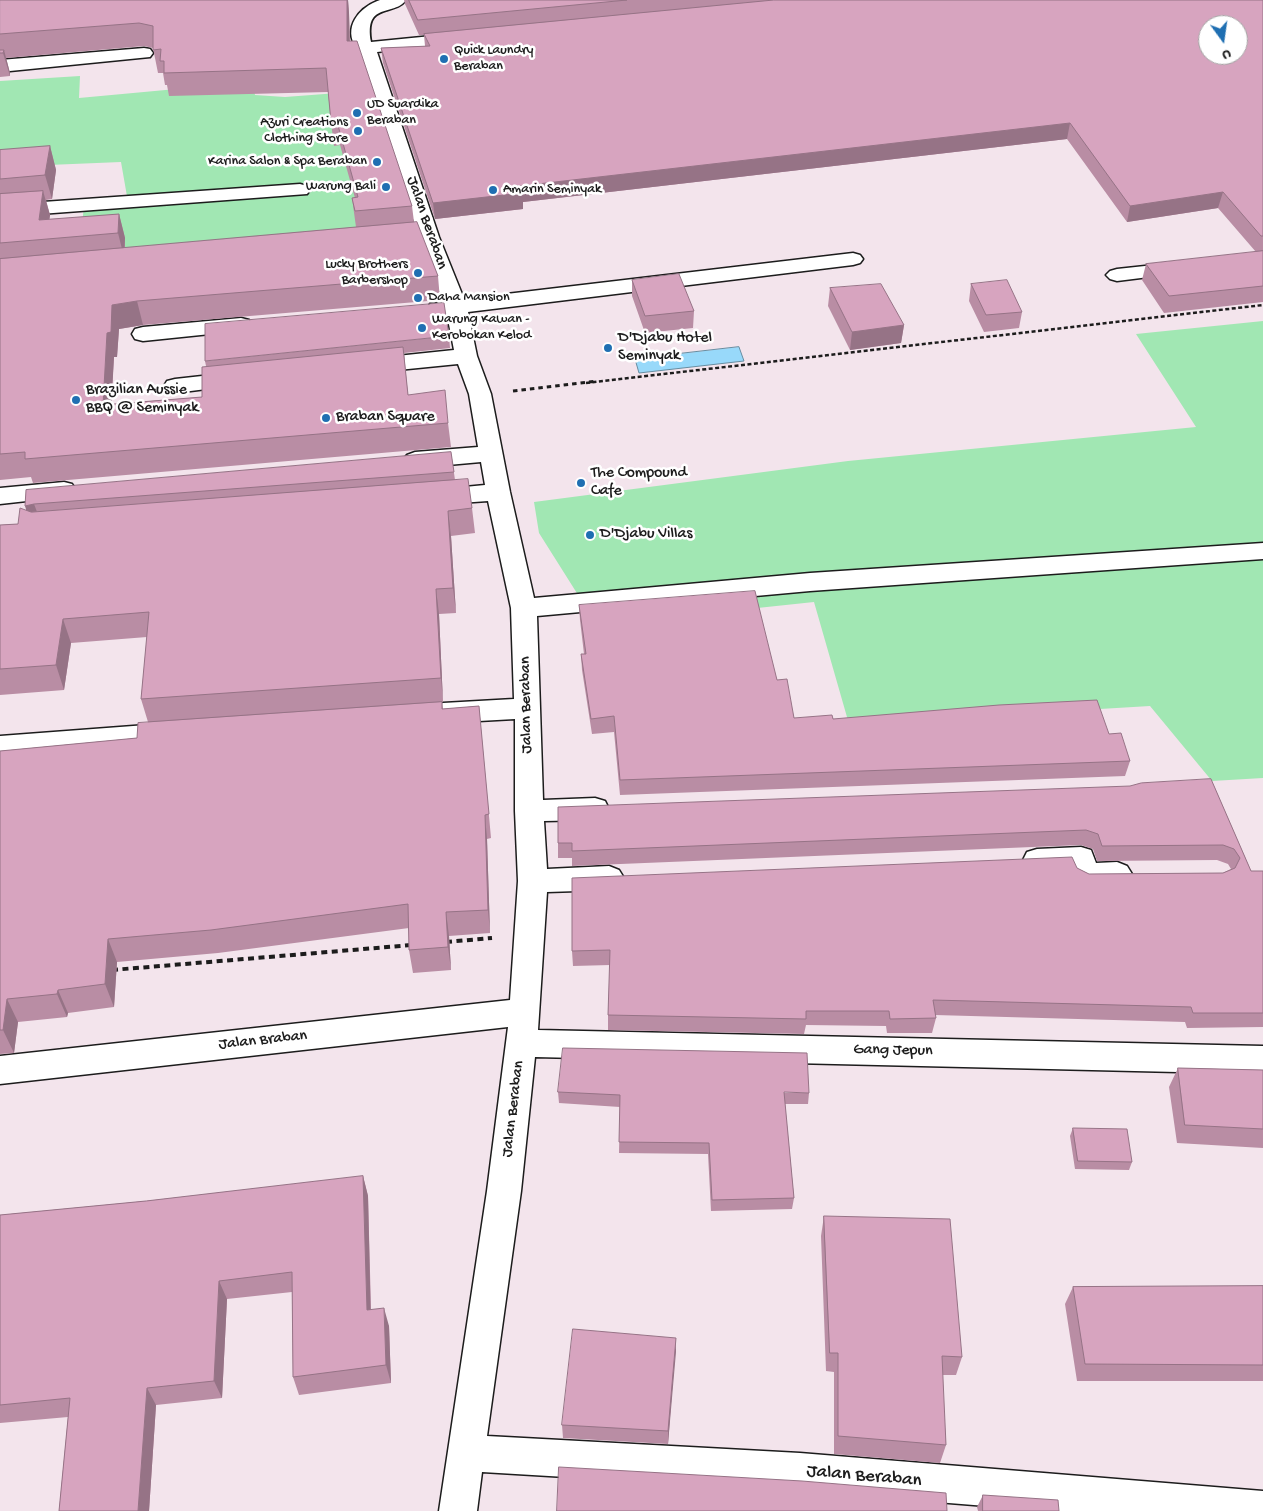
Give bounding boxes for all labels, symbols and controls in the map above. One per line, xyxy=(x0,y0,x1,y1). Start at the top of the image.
north arrow xyxy=(1198,15,1248,65)
place label: Quick Laundry Beraban xyxy=(454,43,533,75)
text: U xyxy=(1221,45,1232,63)
marker: Quick Laundry Beraban xyxy=(438,53,450,65)
place label: UD Suardika Beraban xyxy=(367,97,439,130)
marker: UD Suardika Beraban xyxy=(351,107,363,119)
place label: Azuri Creations Clothing Store xyxy=(260,115,348,148)
marker: Azuri Creations Clothing Store xyxy=(352,125,364,137)
place label: Karina Salon & Spa Beraban xyxy=(208,154,367,170)
marker: Karina Salon & Spa Beraban xyxy=(371,156,383,168)
street label: Jalan Beraban xyxy=(401,174,451,272)
place label: Warung Bali xyxy=(306,179,376,195)
marker: Warung Bali xyxy=(380,181,392,193)
place label: Amarin Seminyak xyxy=(503,182,601,198)
marker: Amarin Seminyak xyxy=(487,184,499,196)
place label: Lucky Brothers Barbershop xyxy=(325,257,408,290)
marker: Lucky Brothers Barbershop xyxy=(412,267,424,279)
place label: Daha Mansion xyxy=(428,290,510,306)
marker: Daha Mansion xyxy=(412,292,424,304)
place label: Warung Kawan - Kerobokan Kelod xyxy=(432,312,531,344)
marker: Warung Kawan - Kerobokan Kelod xyxy=(416,322,428,334)
place label: D'Djabu Hotel Seminyak xyxy=(618,329,712,367)
marker: D'Djabu Hotel Seminyak xyxy=(602,342,614,354)
place label: Brazilian Aussie BBQ @ Seminyak xyxy=(86,381,198,419)
marker: Brazilian Aussie BBQ @ Seminyak xyxy=(70,394,82,406)
place label: Braban Square xyxy=(336,408,435,428)
marker: Braban Square xyxy=(320,412,332,424)
place label: The Compound Cafe xyxy=(591,464,687,502)
marker: The Compound Cafe xyxy=(575,477,587,489)
place label: D'Djabu Villas xyxy=(600,525,692,545)
marker: D'Djabu Villas xyxy=(584,529,596,541)
street label: Jalan Beraban xyxy=(517,656,537,754)
street label: Jalan Braban xyxy=(218,1027,308,1055)
street label: Gang Jepun xyxy=(853,1041,933,1061)
street label: Jalan Beraban xyxy=(499,1060,529,1158)
street label: Jalan Beraban xyxy=(806,1461,922,1493)

